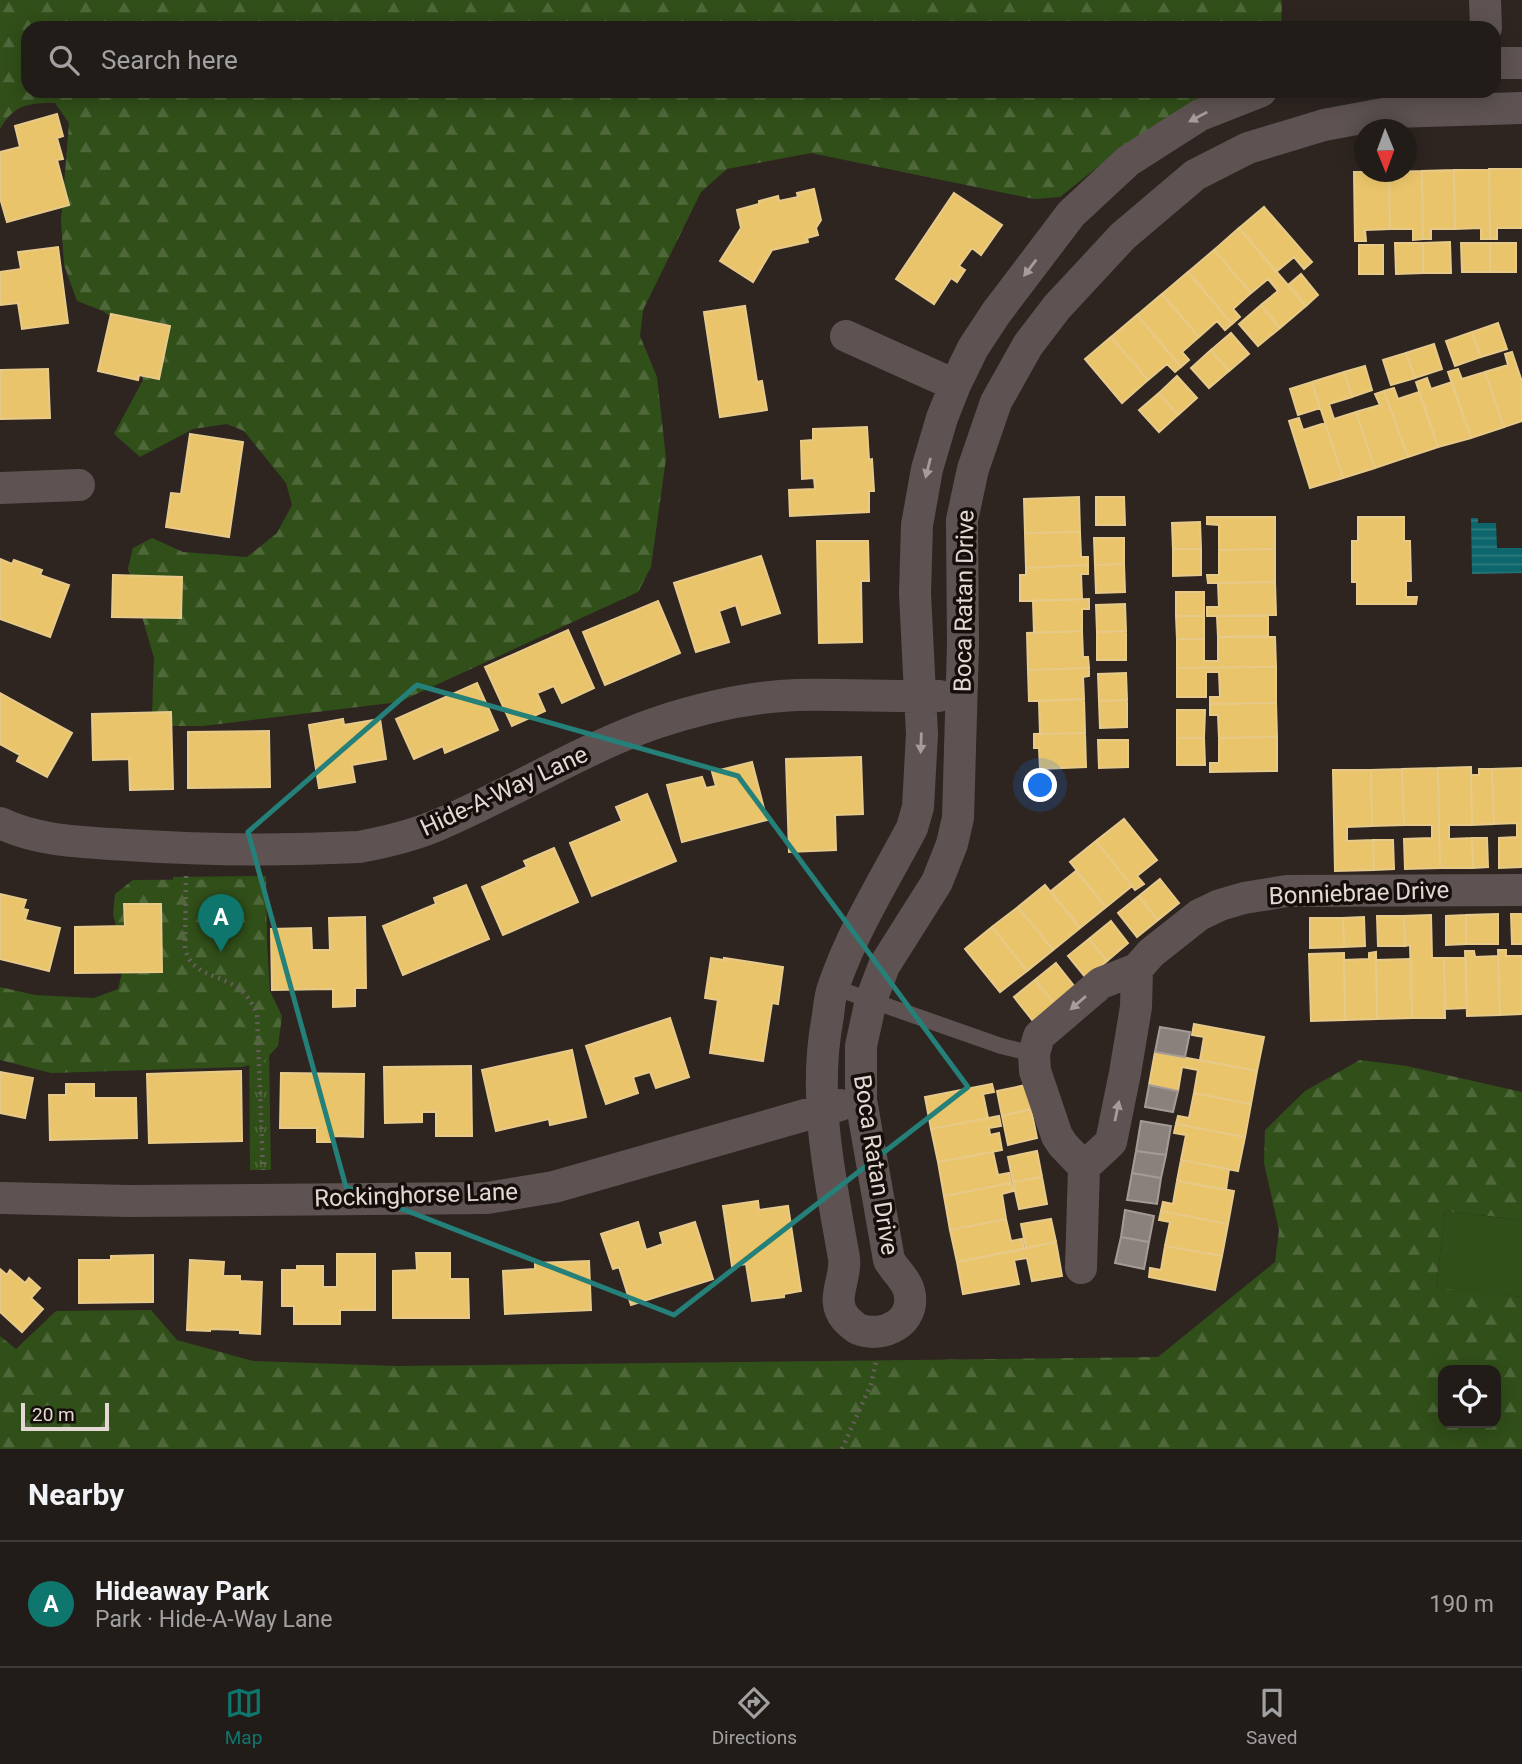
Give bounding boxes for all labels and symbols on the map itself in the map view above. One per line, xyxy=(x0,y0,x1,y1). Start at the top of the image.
one-way arrow xyxy=(1188,112,1208,123)
north arrow xyxy=(1354,119,1417,182)
one-way arrow xyxy=(1023,258,1038,276)
one-way arrow xyxy=(922,457,933,479)
street label: Boca Ratan Drive xyxy=(948,510,980,692)
one-way arrow xyxy=(916,732,927,754)
street label: Hide-A-Way Lane xyxy=(416,740,592,842)
your location xyxy=(1023,768,1057,802)
street label: Bonniebrae Drive xyxy=(1268,876,1450,910)
pin: A xyxy=(198,894,244,952)
one-way arrow xyxy=(1069,995,1087,1010)
street label: Boca Ratan Drive xyxy=(848,1073,904,1257)
one-way arrow xyxy=(1112,1100,1123,1122)
street label: Rockinghorse Lane xyxy=(314,1177,518,1213)
scale bar xyxy=(21,1400,108,1432)

